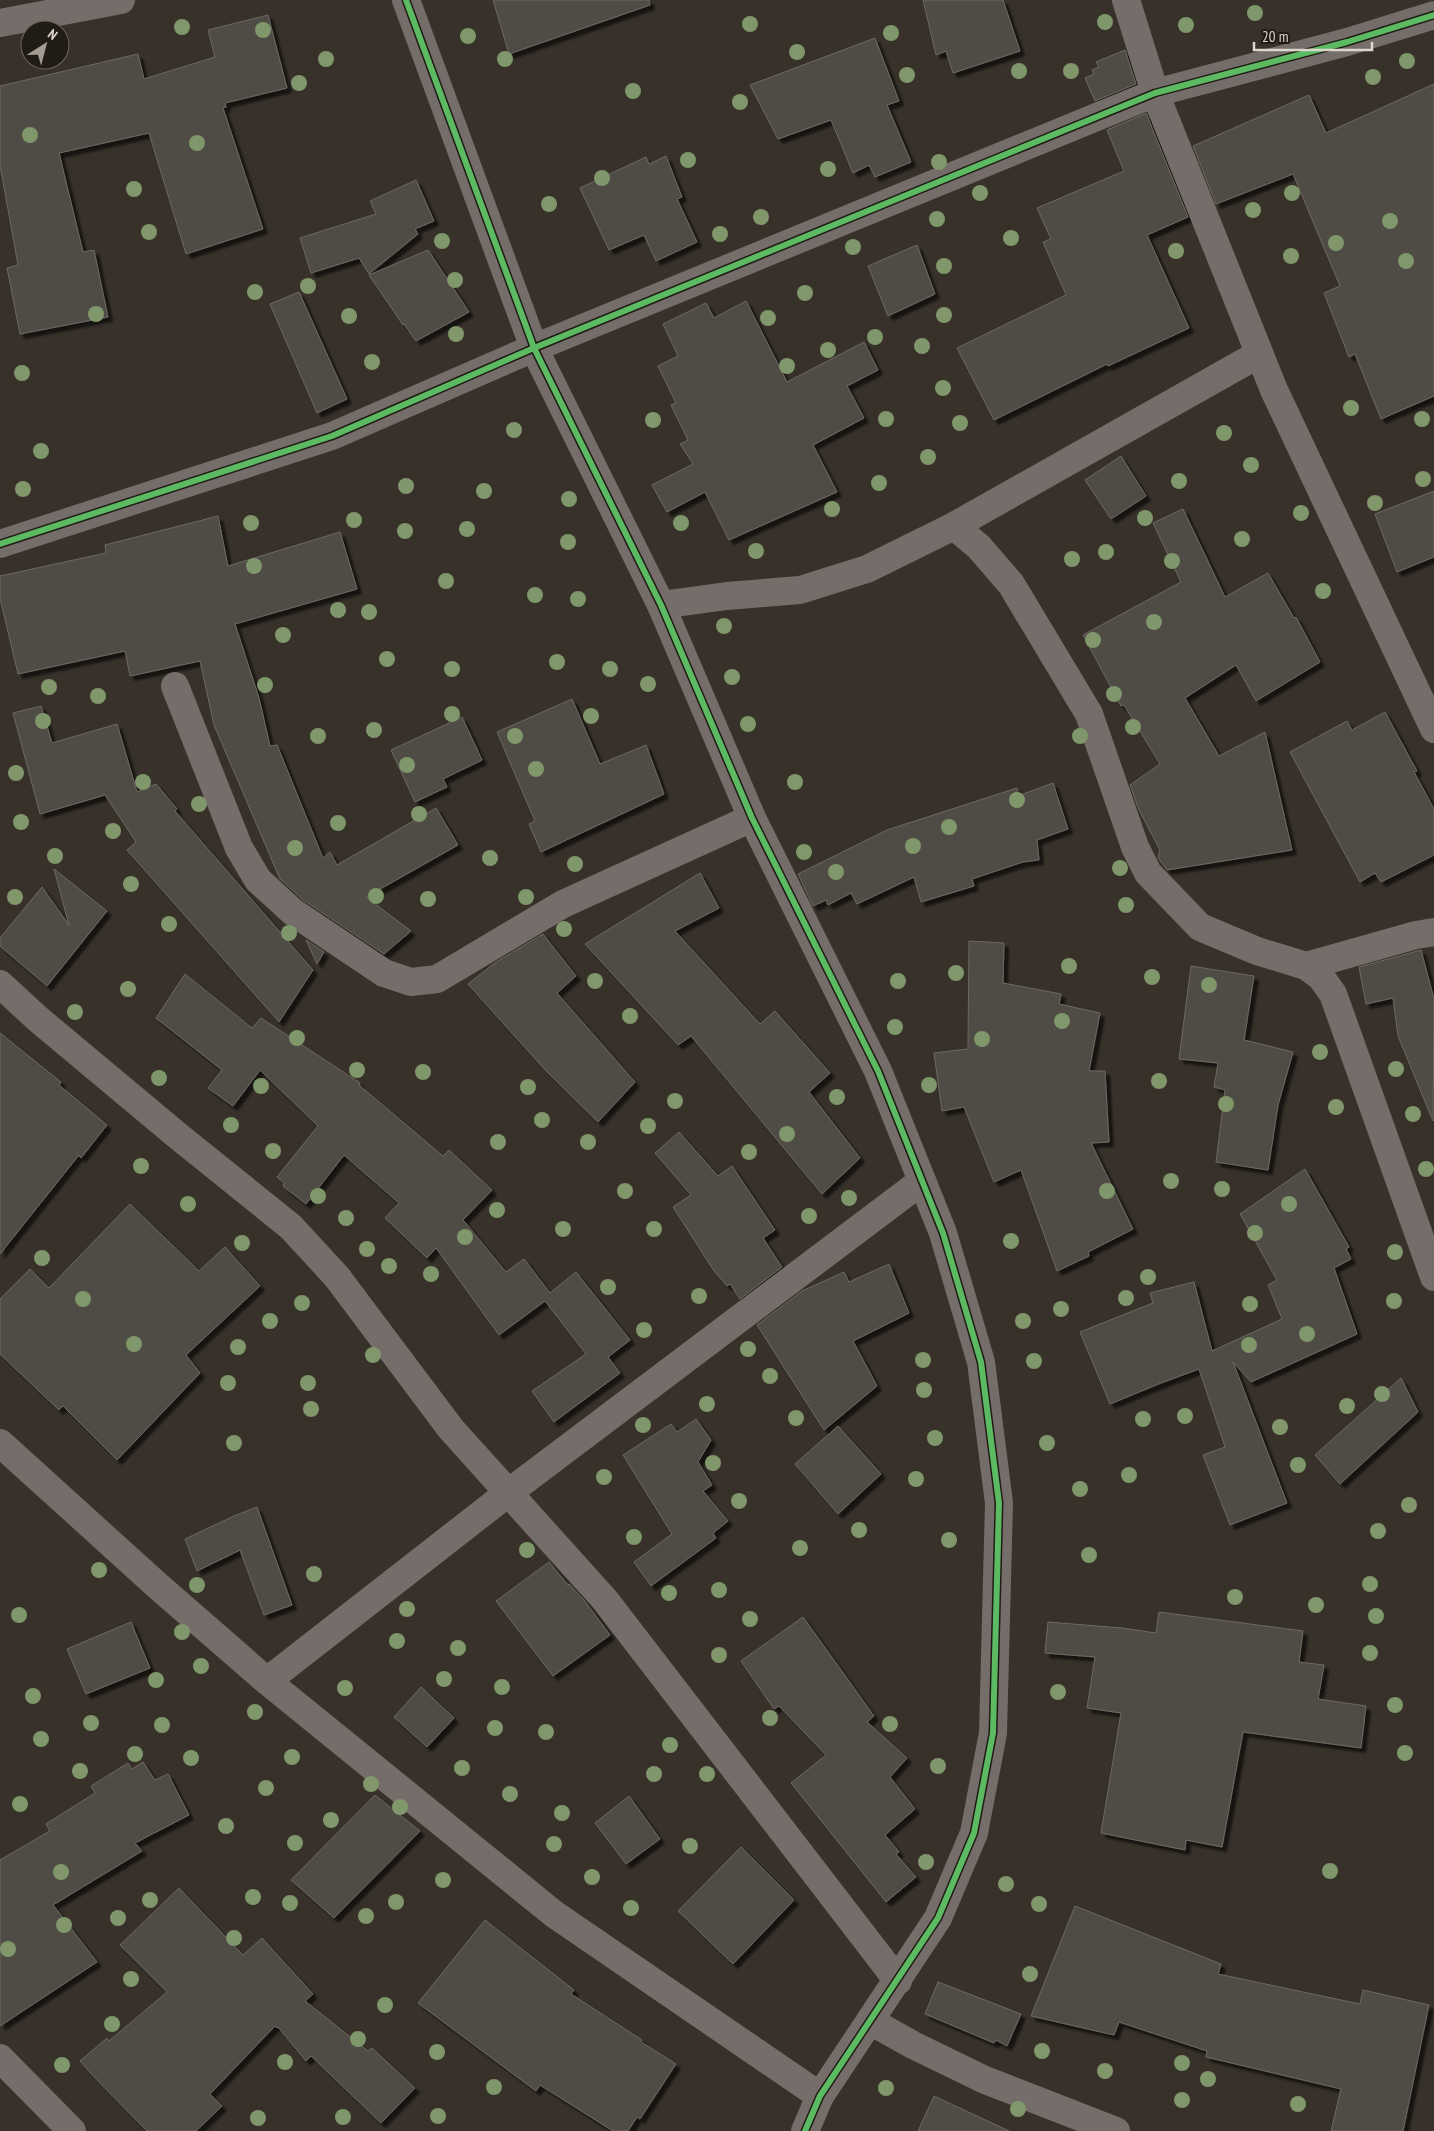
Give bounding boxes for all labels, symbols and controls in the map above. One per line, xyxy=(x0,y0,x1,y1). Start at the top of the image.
north arrow xyxy=(20,20,70,70)
scale bar xyxy=(1254,20,1372,52)
text: N xyxy=(44,25,61,44)
text: 20 m xyxy=(1262,27,1288,46)

